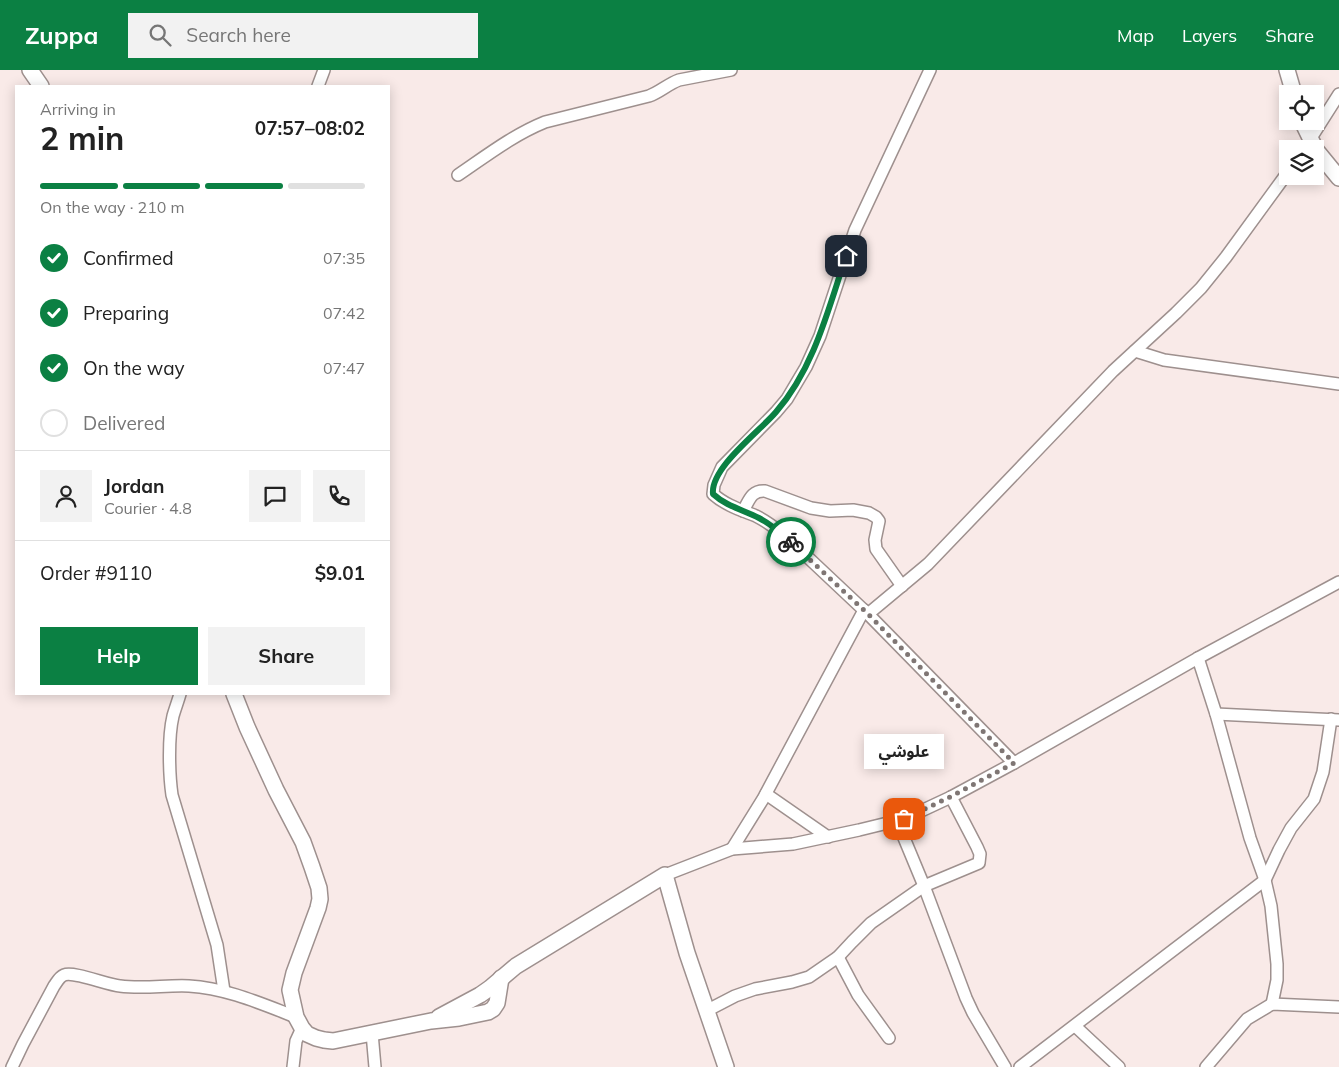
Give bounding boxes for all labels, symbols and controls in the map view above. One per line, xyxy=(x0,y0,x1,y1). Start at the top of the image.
search box xyxy=(128,13,478,58)
text: Zuppa xyxy=(25,20,98,50)
icon: search xyxy=(146,21,174,49)
text: Search here xyxy=(186,23,291,47)
text: Map xyxy=(1117,24,1154,47)
text: Layers xyxy=(1182,24,1237,47)
text: Share xyxy=(1265,24,1314,47)
map controls xyxy=(1279,85,1324,185)
button: locate xyxy=(1279,85,1324,130)
text: Arriving in xyxy=(40,99,116,119)
text: 07:57–08:02 xyxy=(255,116,365,140)
text: 2 min xyxy=(40,118,124,158)
button: layers xyxy=(1279,140,1324,185)
text: On the way · 210 m xyxy=(40,197,185,217)
pin xyxy=(825,235,867,277)
icon: home xyxy=(832,242,860,270)
icon: check xyxy=(40,244,68,272)
text: Confirmed xyxy=(83,246,174,270)
text: 07:35 xyxy=(323,248,365,268)
icon: check xyxy=(40,299,68,327)
text: Preparing xyxy=(83,301,169,325)
text: 07:42 xyxy=(323,303,365,323)
icon: check xyxy=(40,354,68,382)
text: On the way xyxy=(83,356,185,380)
text: 07:47 xyxy=(323,358,365,378)
text: Delivered xyxy=(83,411,165,435)
button: person xyxy=(40,470,92,522)
button: chat xyxy=(249,470,301,522)
button: phone xyxy=(313,470,365,522)
text: Jordan xyxy=(104,474,164,498)
text: Courier · 4.8 xyxy=(104,498,192,518)
courier xyxy=(766,517,816,567)
icon: bike xyxy=(777,528,805,556)
text: Order #9110 xyxy=(40,561,152,585)
text: $9.01 xyxy=(315,561,365,585)
button: Help xyxy=(40,627,198,685)
button: Share xyxy=(208,627,365,685)
callout: علوشي xyxy=(864,734,944,769)
text: علوشي xyxy=(879,741,929,761)
pin xyxy=(883,798,925,840)
icon: bag xyxy=(890,805,918,833)

